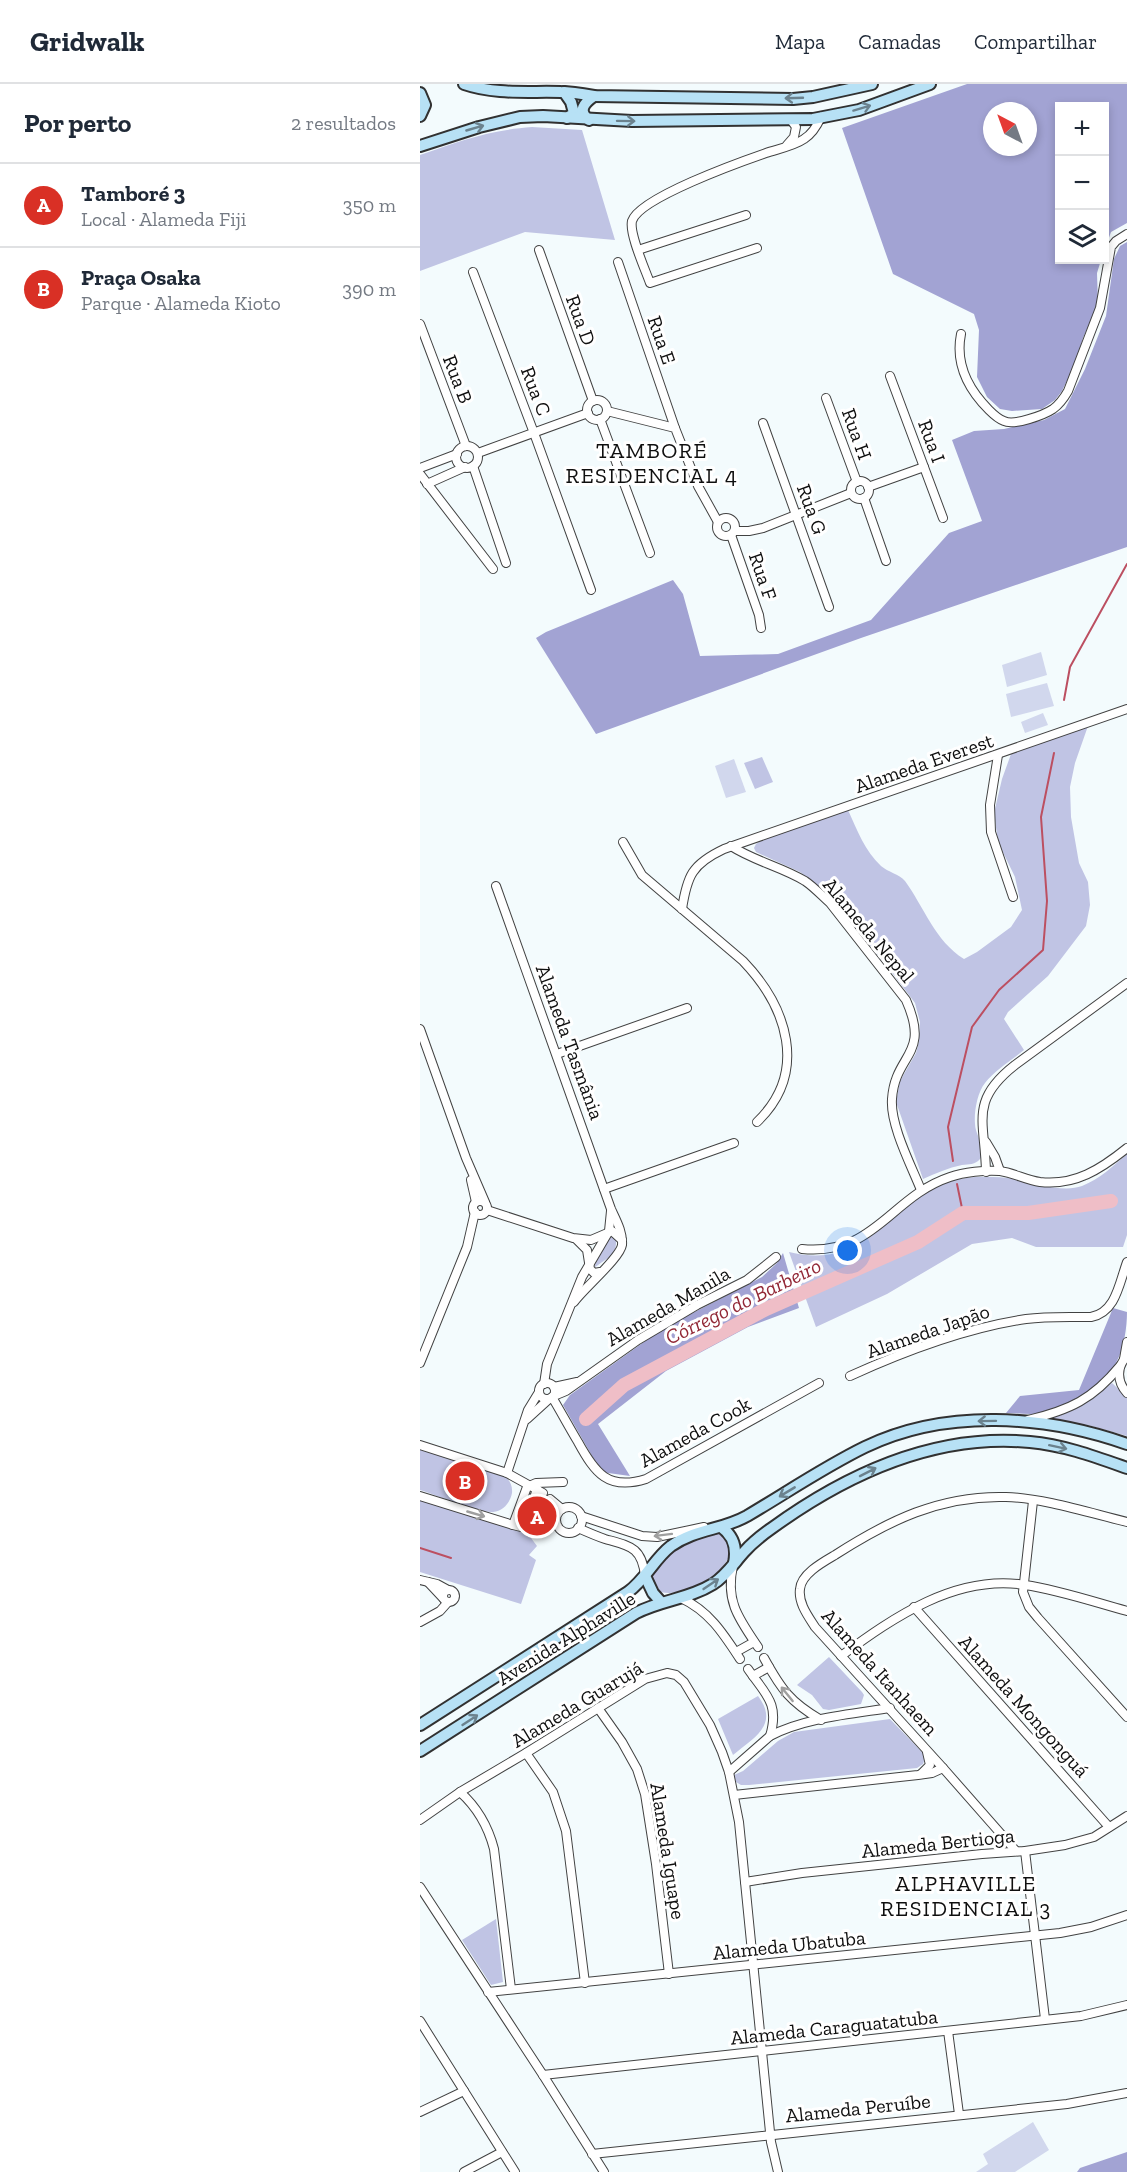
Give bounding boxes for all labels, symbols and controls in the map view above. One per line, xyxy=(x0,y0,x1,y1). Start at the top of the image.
text: Gridwalk xyxy=(30,25,144,58)
text: Mapa xyxy=(775,29,825,54)
text: Camadas xyxy=(858,29,941,54)
text: Compartilhar xyxy=(974,29,1097,54)
one-way arrow xyxy=(784,93,804,104)
one-way arrow xyxy=(852,102,871,113)
north arrow xyxy=(983,102,1037,156)
map controls xyxy=(1055,102,1109,264)
button: + xyxy=(1055,102,1109,156)
text: Por perto xyxy=(24,107,131,139)
text: 2 resultados xyxy=(291,111,396,135)
one-way arrow xyxy=(615,115,635,127)
one-way arrow xyxy=(465,122,484,133)
button: − xyxy=(1055,156,1109,210)
text: Tamboré 3 xyxy=(81,180,185,207)
text: A xyxy=(37,193,50,217)
text: 350 m xyxy=(343,193,396,217)
text: Local · Alameda Fiji xyxy=(81,207,246,231)
button: layers xyxy=(1055,210,1109,264)
text: Praça Osaka xyxy=(81,264,201,291)
text: B xyxy=(37,277,50,301)
text: 390 m xyxy=(342,277,396,301)
text: Parque · Alameda Kioto xyxy=(81,291,281,315)
street label: Rua D xyxy=(561,292,601,348)
street label: Rua E xyxy=(643,313,681,367)
street label: Rua B xyxy=(438,351,478,407)
street label: Rua C xyxy=(516,363,556,419)
street label: Rua H xyxy=(837,405,877,463)
street label: Rua I xyxy=(913,416,951,466)
district label: TAMBORÉ RESIDENCIAL 4 xyxy=(566,437,738,489)
street label: Rua G xyxy=(792,481,832,538)
street label: Rua F xyxy=(744,549,782,603)
street label: Alameda Everest xyxy=(852,728,997,798)
street label: Alameda Nepal xyxy=(818,873,920,987)
street label: Alameda Tasmânia xyxy=(531,961,609,1123)
your location xyxy=(833,1236,862,1265)
water label: Córrego do Barbeiro xyxy=(661,1252,825,1350)
street label: Alameda Manila xyxy=(602,1261,734,1351)
street label: Alameda Japão xyxy=(863,1299,993,1363)
street label: Alameda Cook xyxy=(635,1391,755,1472)
one-way arrow xyxy=(978,1415,998,1426)
one-way arrow xyxy=(1048,1441,1067,1453)
pin: B xyxy=(446,1458,484,1504)
one-way arrow xyxy=(859,1465,877,1477)
one-way arrow xyxy=(779,1486,796,1498)
pin: A xyxy=(518,1494,556,1538)
one-way arrow xyxy=(466,1509,485,1520)
one-way arrow xyxy=(654,1530,673,1541)
one-way arrow xyxy=(702,1578,719,1590)
street label: Avenida Alphaville xyxy=(492,1586,640,1690)
street label: Alameda Itanhaem xyxy=(817,1604,944,1741)
street label: Alameda Mongonguá xyxy=(954,1630,1094,1782)
street label: Alameda Guarujá xyxy=(507,1655,647,1753)
one-way arrow xyxy=(781,1686,794,1702)
one-way arrow xyxy=(461,1714,478,1727)
street label: Alameda Iguape xyxy=(645,1781,691,1921)
street label: Alameda Bertioga xyxy=(860,1823,1016,1863)
district label: ALPHAVILLE RESIDENCIAL 3 xyxy=(880,1870,1052,1922)
street label: Alameda Ubatuba xyxy=(711,1925,867,1965)
street label: Alameda Caraguatatuba xyxy=(729,2004,939,2050)
street label: Alameda Peruíbe xyxy=(784,2088,932,2128)

